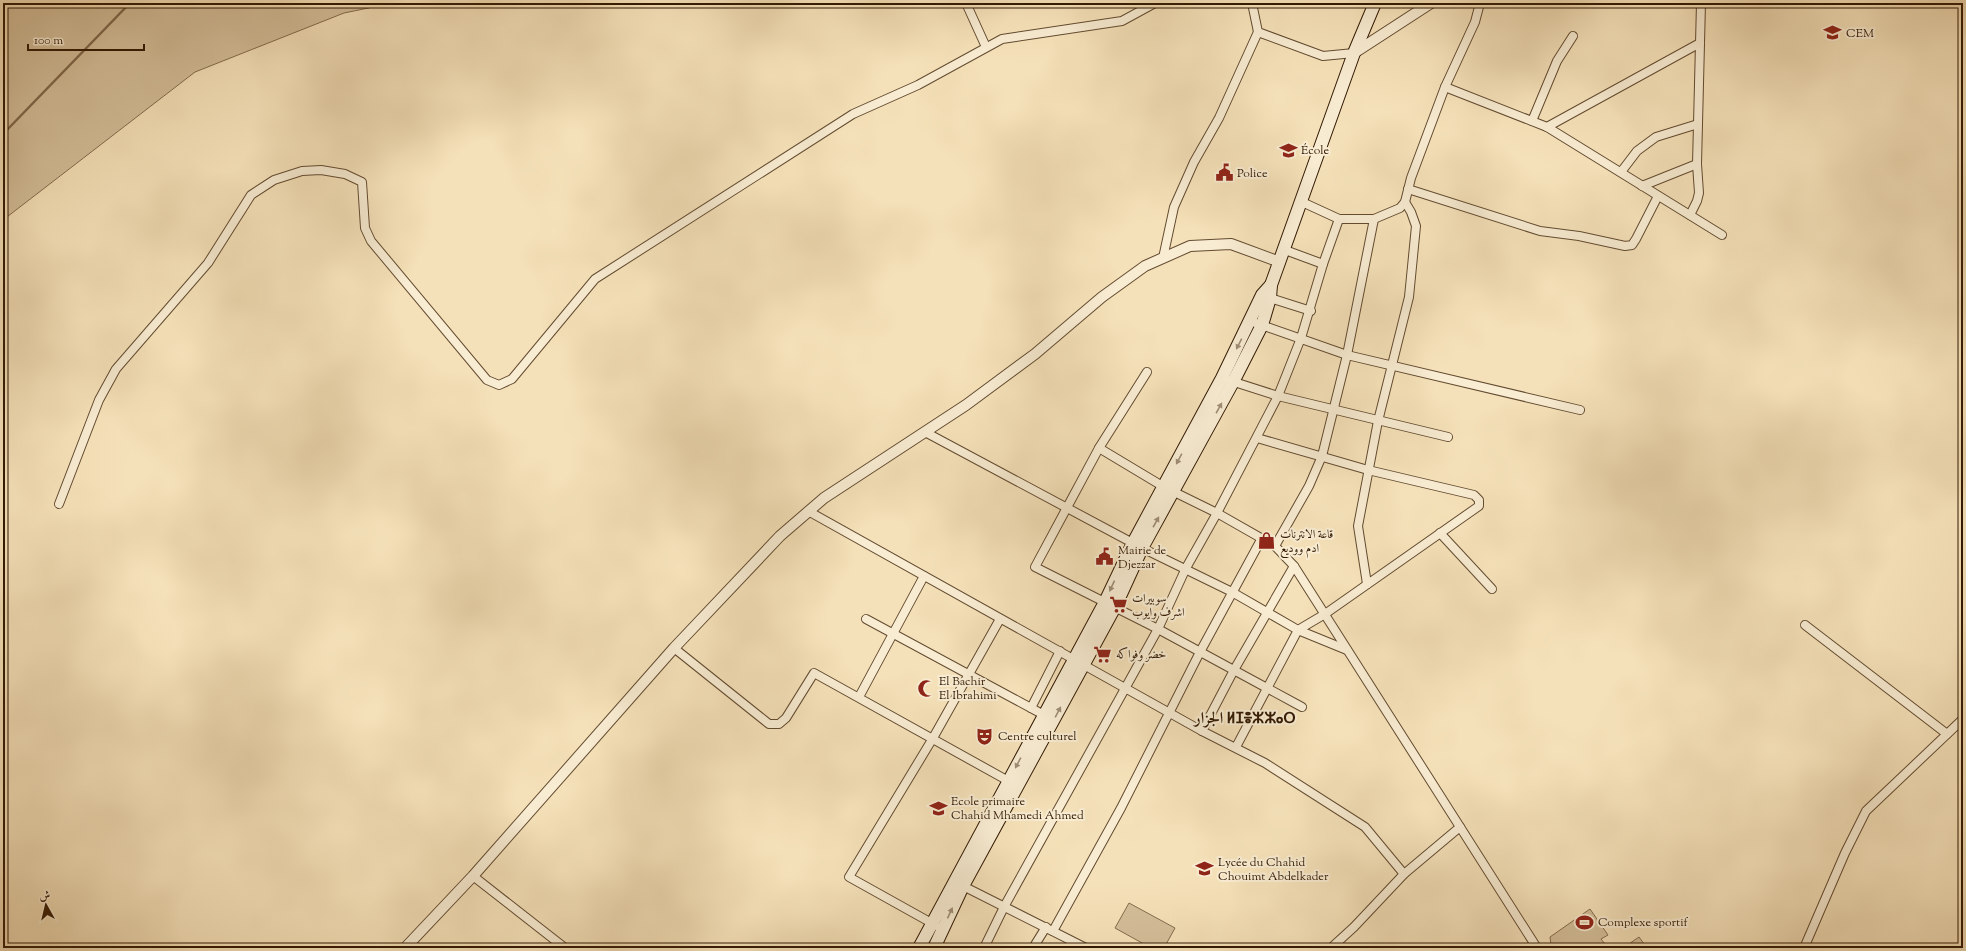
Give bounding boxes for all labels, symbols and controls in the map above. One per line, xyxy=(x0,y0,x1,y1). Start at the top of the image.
school or university icon: CEM xyxy=(1823,23,1843,43)
place label: CEM xyxy=(1846,25,1874,43)
scale bar xyxy=(28,26,144,52)
text: 100 m xyxy=(34,32,63,50)
school or university icon: École xyxy=(1278,140,1298,160)
place label: École xyxy=(1301,142,1329,160)
public building icon: Police xyxy=(1214,163,1234,183)
place label: Police xyxy=(1237,165,1268,183)
one-way arrow xyxy=(1236,338,1242,349)
one-way arrow xyxy=(1216,402,1222,414)
one-way arrow xyxy=(1175,453,1182,464)
one-way arrow xyxy=(1153,516,1160,527)
place label: قاعة الانترنات ادم ووديع xyxy=(1280,526,1333,559)
shop icon: قاعة الانترنات ادم ووديع xyxy=(1257,531,1277,551)
place label: Mairie de Djezzar xyxy=(1118,542,1167,574)
public building icon: Mairie de Djezzar xyxy=(1095,547,1115,567)
one-way arrow xyxy=(1109,581,1115,592)
place label: سوبيرات اشرف وايوب xyxy=(1132,590,1185,622)
supermarket icon: سوبيرات اشرف وايوب xyxy=(1109,595,1129,615)
supermarket icon: خضر وفواكه xyxy=(1093,644,1113,664)
place label: خضر وفواكه xyxy=(1116,646,1167,664)
place label: El Bachir El Ibrahimi xyxy=(939,673,997,705)
mosque icon: El Bachir El Ibrahimi xyxy=(916,678,936,698)
one-way arrow xyxy=(1055,706,1062,718)
district label: الجزار ⵍⵊⴻⵣⵣⴰⵔ xyxy=(1192,708,1296,731)
theatre icon: Centre culturel xyxy=(975,726,995,746)
place label: Centre culturel xyxy=(998,728,1077,746)
one-way arrow xyxy=(1014,757,1021,768)
place label: Ecole primaire Chahid Mhamedi Ahmed xyxy=(951,793,1084,825)
school or university icon: Ecole primaire Chahid Mhamedi Ahmed xyxy=(928,798,948,818)
place label: Lycée du Chahid Chouimt Abdelkader xyxy=(1218,854,1329,886)
school or university icon: Lycée du Chahid Chouimt Abdelkader xyxy=(1195,859,1215,879)
north arrow xyxy=(26,885,66,925)
text: ش xyxy=(38,887,51,905)
one-way arrow xyxy=(947,907,953,918)
sports icon: Complexe sportif xyxy=(1575,912,1595,932)
place label: Complexe sportif xyxy=(1598,914,1689,932)

